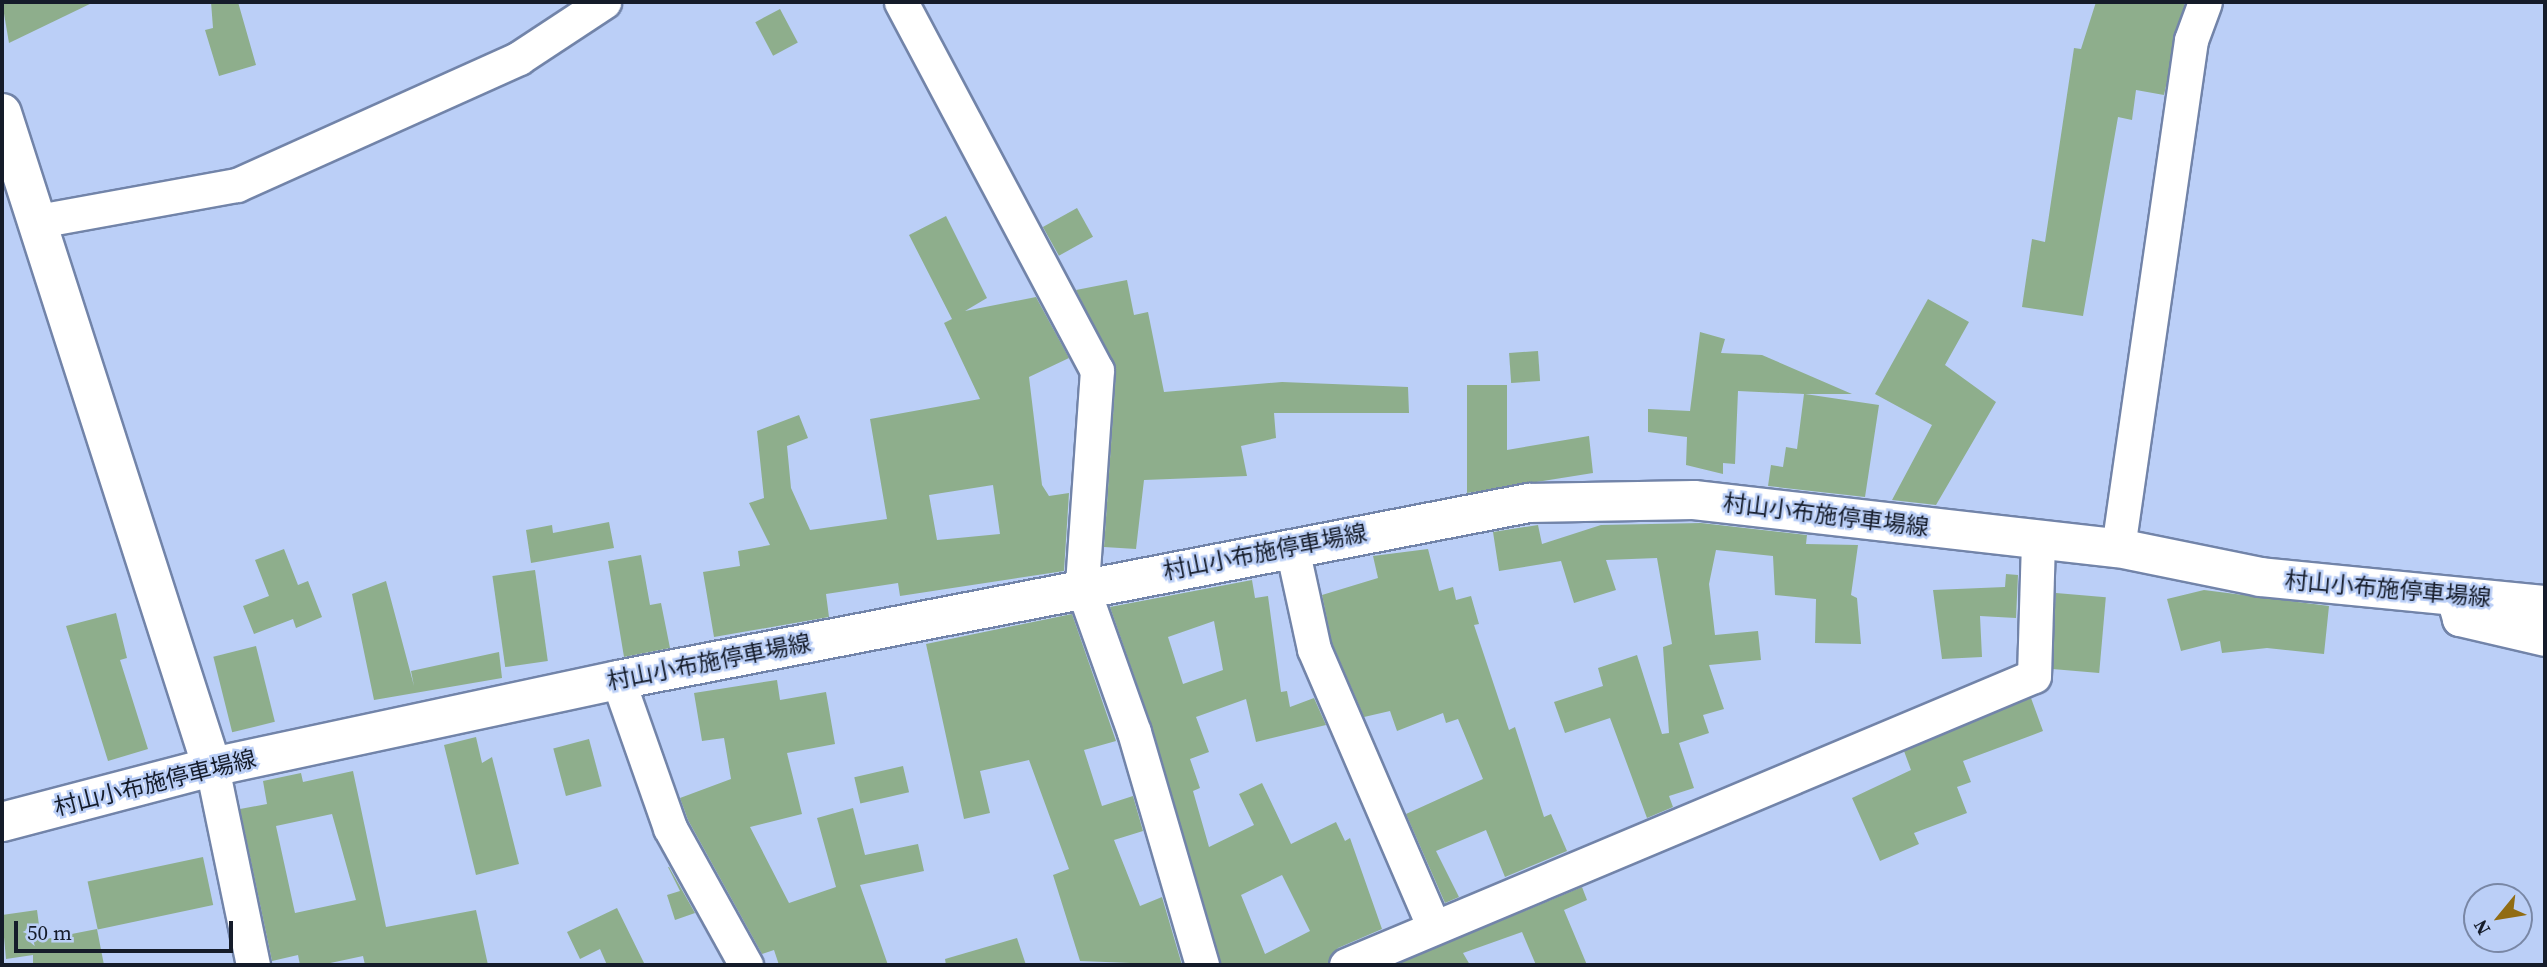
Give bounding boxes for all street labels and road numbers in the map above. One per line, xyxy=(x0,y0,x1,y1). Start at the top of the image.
street label: 村山小布施停車場線 xyxy=(1722,489,1930,541)
street label: 村山小布施停車場線 xyxy=(1161,519,1369,585)
street label: 村山小布施停車場線 xyxy=(2284,566,2492,612)
street label: 村山小布施停車場線 xyxy=(605,629,813,695)
street label: 村山小布施停車場線 xyxy=(51,745,259,821)

